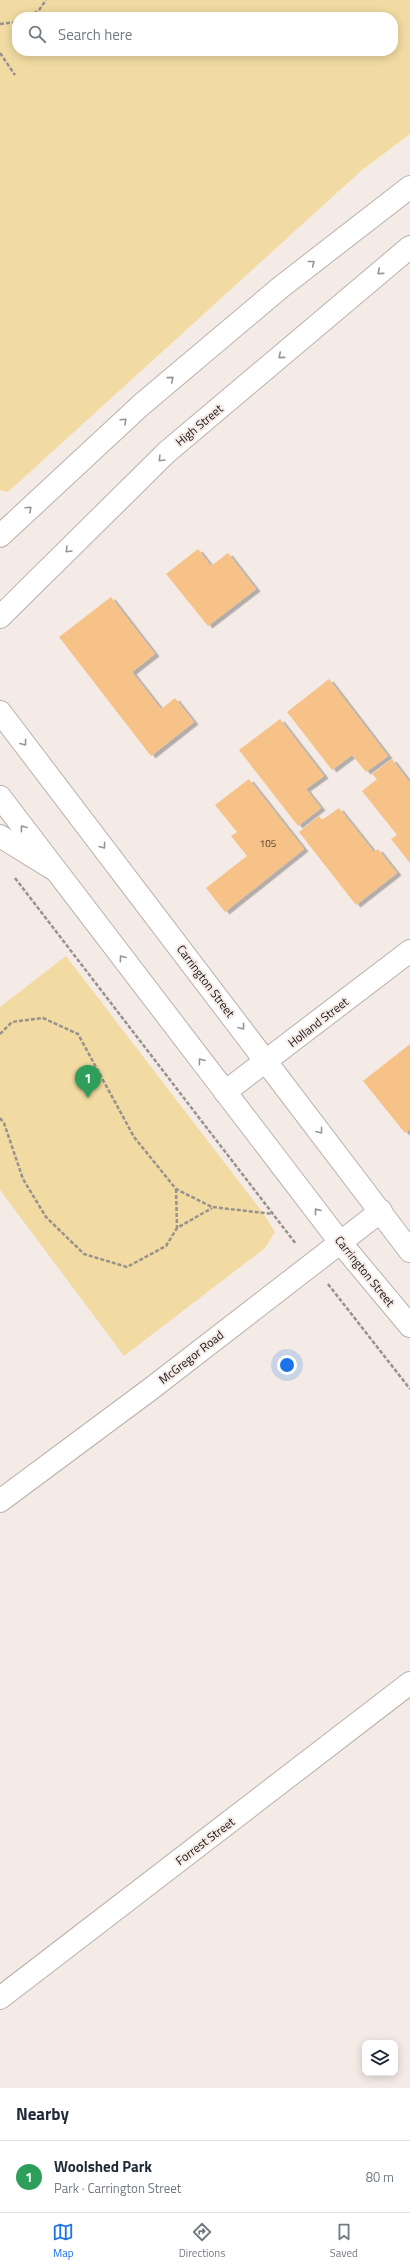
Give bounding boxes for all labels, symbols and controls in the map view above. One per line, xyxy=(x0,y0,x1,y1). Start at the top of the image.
search box xyxy=(12,12,398,56)
icon: search xyxy=(26,23,48,45)
text: Search here xyxy=(58,23,132,46)
one-way arrow xyxy=(307,261,314,268)
one-way arrow xyxy=(378,268,385,275)
one-way arrow xyxy=(278,352,285,359)
one-way arrow xyxy=(167,377,174,384)
street label: High Street xyxy=(171,399,228,451)
one-way arrow xyxy=(119,418,127,426)
one-way arrow xyxy=(158,454,166,461)
one-way arrow xyxy=(24,507,31,514)
one-way arrow xyxy=(65,545,73,553)
one-way arrow xyxy=(19,739,26,746)
one-way arrow xyxy=(21,825,28,832)
house number: 105 xyxy=(260,836,277,851)
one-way arrow xyxy=(98,842,105,849)
street label: Carrington Street xyxy=(172,941,240,1022)
one-way arrow xyxy=(120,955,127,962)
street label: Holland Street xyxy=(284,992,353,1052)
one-way arrow xyxy=(237,1023,244,1030)
one-way arrow xyxy=(199,1059,206,1066)
pin: 1 xyxy=(75,1065,101,1098)
one-way arrow xyxy=(315,1126,322,1133)
one-way arrow xyxy=(314,1208,321,1215)
street label: Carrington Street xyxy=(330,1231,400,1311)
street label: McGregor Road xyxy=(154,1325,228,1389)
your location xyxy=(277,1355,297,1375)
street label: Forrest Street xyxy=(171,1812,239,1870)
map controls xyxy=(362,2040,398,2076)
button: layers xyxy=(362,2040,398,2076)
text: Nearby xyxy=(16,2101,69,2127)
text: Woolshed Park xyxy=(54,2155,152,2178)
text: 1 xyxy=(25,2167,33,2187)
text: 80 m xyxy=(366,2167,394,2187)
text: Park · Carrington Street xyxy=(54,2178,181,2198)
tab: Map xyxy=(52,2221,74,2261)
tab: Directions xyxy=(179,2221,225,2261)
tab: Saved xyxy=(330,2221,358,2261)

